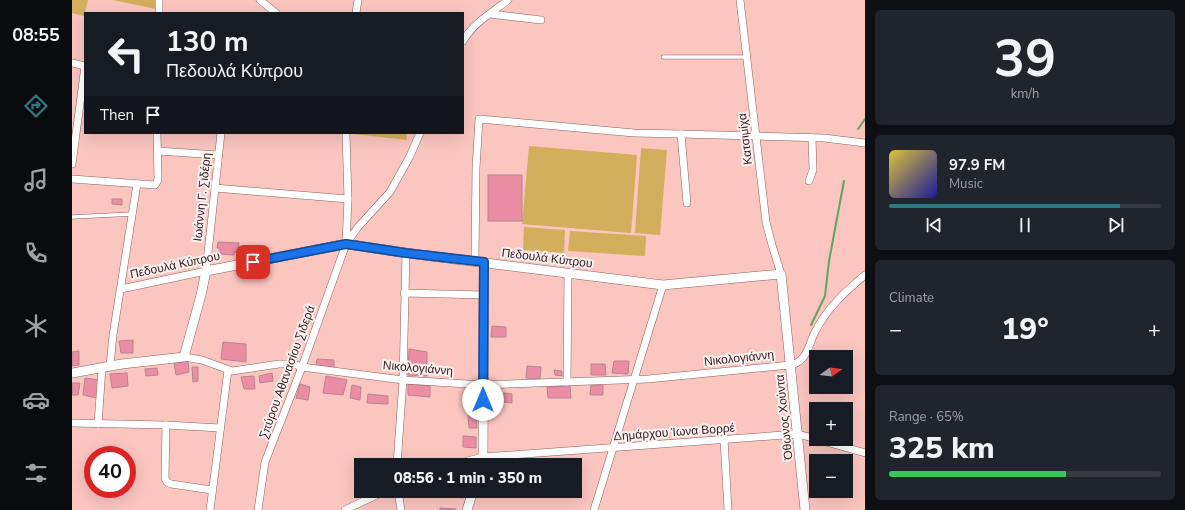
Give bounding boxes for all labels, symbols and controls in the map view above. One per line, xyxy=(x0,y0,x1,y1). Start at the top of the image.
text: 08:55 xyxy=(12,23,60,47)
text: 130 m xyxy=(166,23,249,61)
text: 39 xyxy=(994,23,1056,94)
icon: left xyxy=(100,28,152,80)
text: Πεδουλά Κύπρου xyxy=(166,59,303,83)
text: km/h xyxy=(1011,85,1039,103)
icon: directions xyxy=(22,92,50,120)
icon: arrive xyxy=(142,104,164,126)
text: Then xyxy=(100,105,134,125)
street label: Κατσιμίχα xyxy=(734,112,756,166)
street label: Ιωάννη Γ. Σιδέρη xyxy=(189,152,215,242)
text: 97.9 FM xyxy=(949,155,1005,175)
icon: music xyxy=(22,166,50,194)
text: Music xyxy=(949,175,983,193)
icon: previous xyxy=(923,214,945,236)
icon: pause xyxy=(1014,214,1036,236)
icon: next xyxy=(1105,214,1127,236)
icon: phone xyxy=(22,239,50,267)
street label: Πεδουλά Κύπρου xyxy=(501,244,593,272)
pin xyxy=(236,245,270,279)
street label: Πεδουλά Κύπρου xyxy=(129,248,221,282)
icon: arrive xyxy=(242,251,264,273)
text: Climate xyxy=(889,289,934,307)
street label: Σπύρου Αθανασίου Σιδερά xyxy=(255,303,319,441)
text: 19° xyxy=(1001,309,1049,350)
icon: climate xyxy=(22,312,50,340)
text: − xyxy=(889,315,902,345)
text: + xyxy=(1148,315,1161,345)
street label: Νικολογιάννη xyxy=(703,346,775,370)
north arrow xyxy=(809,350,853,394)
map controls xyxy=(809,350,853,498)
street label: Νικολογιάννη xyxy=(382,357,454,379)
street label: Όθωνος Χούντα xyxy=(772,374,797,461)
position arrow xyxy=(462,379,504,421)
icon: car xyxy=(22,386,50,414)
button: + xyxy=(809,402,853,446)
text: Range · 65% xyxy=(889,408,964,426)
street label: Δημάρχου Ίωνα Βορρέ xyxy=(613,420,736,444)
text: 325 km xyxy=(889,428,995,469)
speed limit sign: 40 xyxy=(84,446,136,498)
button: − xyxy=(809,454,853,498)
icon: filters xyxy=(22,459,50,487)
text: 08:56 · 1 min · 350 m xyxy=(394,468,542,488)

